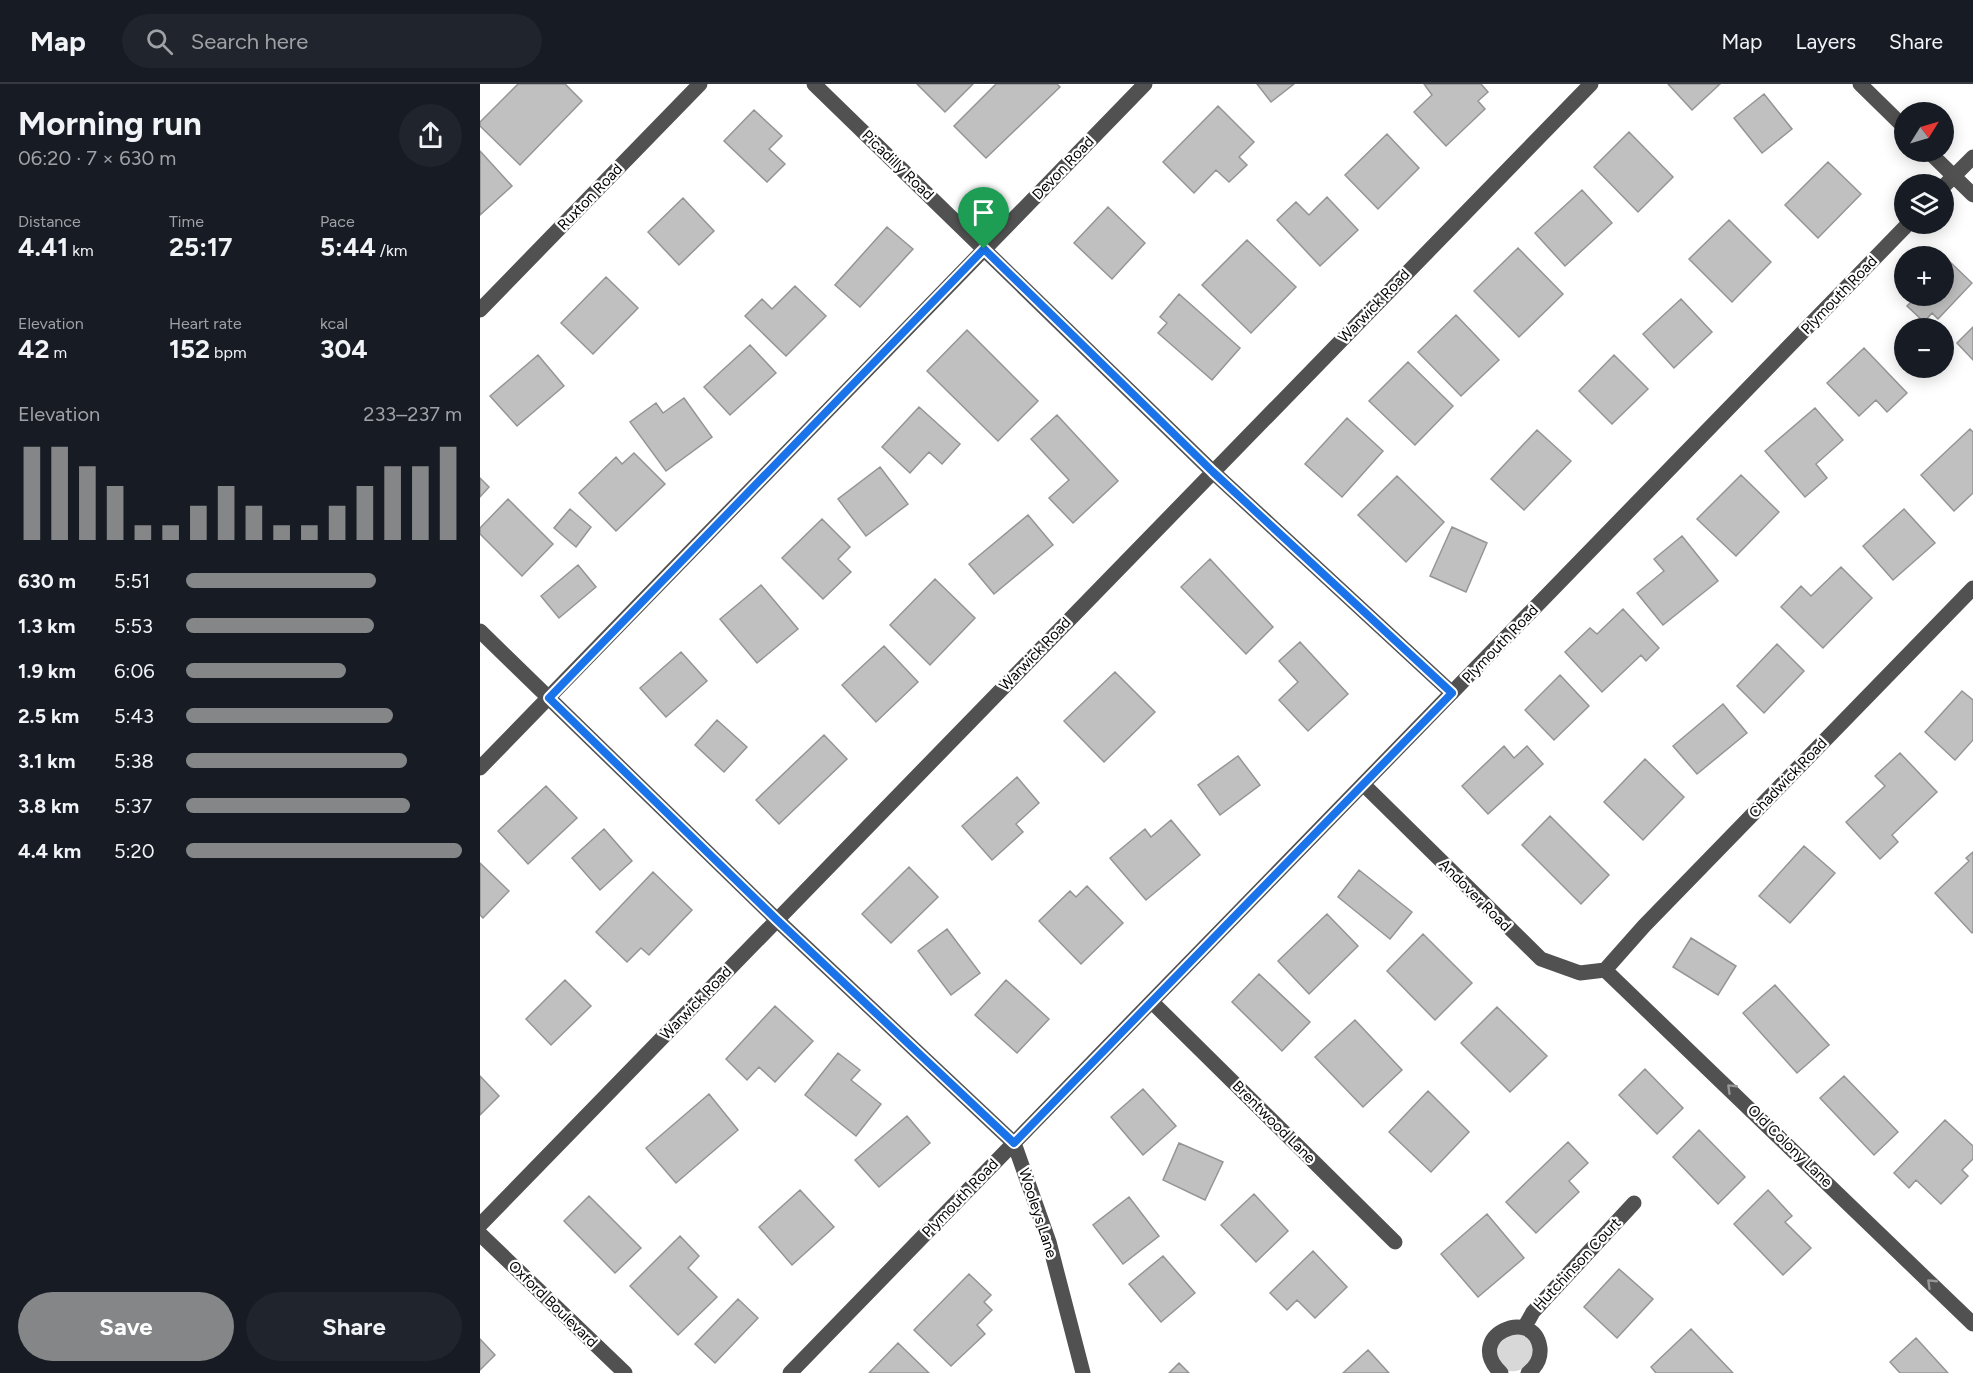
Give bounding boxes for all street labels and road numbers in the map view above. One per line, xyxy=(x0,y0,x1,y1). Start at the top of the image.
street label: Picadilly Road xyxy=(858,126,938,204)
street label: Devon Road xyxy=(1028,133,1098,203)
street label: Ruxton Road xyxy=(554,160,626,234)
street label: Plymouth Road xyxy=(1797,252,1881,338)
street label: Warwick Road xyxy=(1334,265,1414,347)
street label: Plymouth Road xyxy=(1458,601,1542,687)
street label: Warwick Road xyxy=(995,613,1075,695)
street label: Chadwick Road xyxy=(1745,734,1831,822)
street label: Andover Road xyxy=(1435,855,1515,935)
street label: Warwick Road xyxy=(656,962,736,1044)
street label: Brentwood Lane xyxy=(1229,1077,1319,1167)
street label: Old Colony Lane xyxy=(1744,1101,1836,1191)
street label: Plymouth Road xyxy=(918,1155,1002,1241)
street label: Wooleys Lane xyxy=(1015,1166,1061,1260)
street label: Hutchinson Court xyxy=(1529,1214,1625,1314)
street label: Oxford Boulevard xyxy=(505,1257,601,1351)

